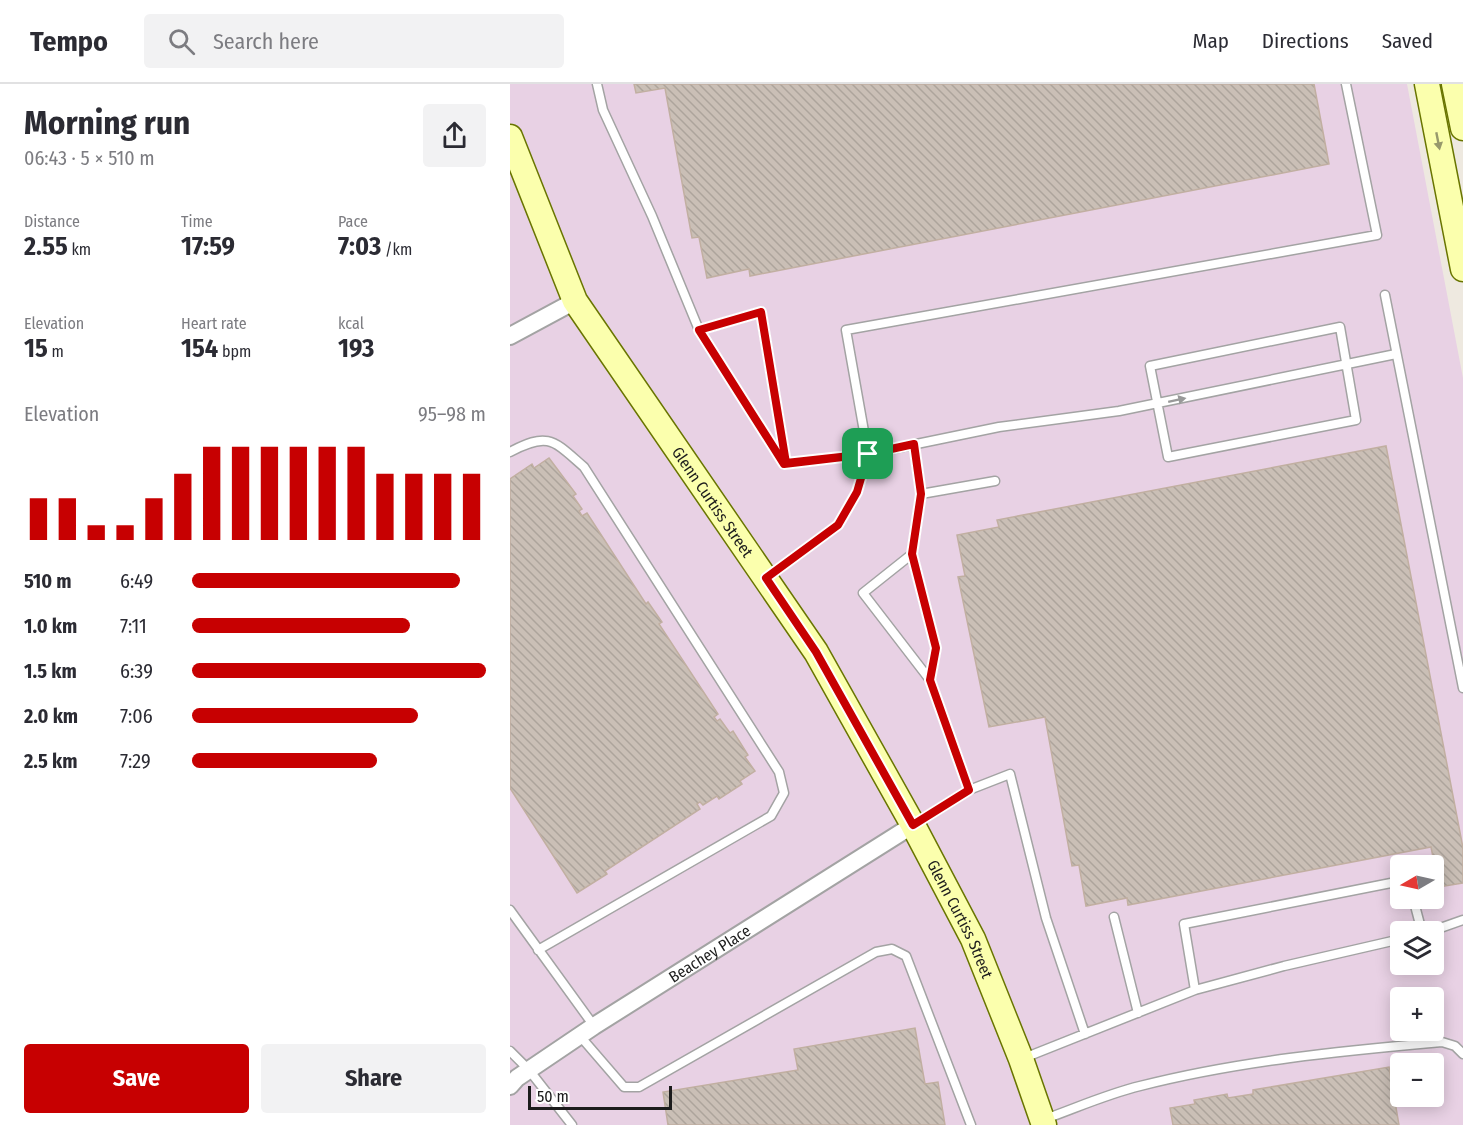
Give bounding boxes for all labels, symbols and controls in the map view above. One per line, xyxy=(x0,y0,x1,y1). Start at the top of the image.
search box xyxy=(144,14,564,68)
text: Tempo xyxy=(30,25,108,58)
icon: search xyxy=(165,25,198,58)
text: Search here xyxy=(213,28,319,55)
text: Map xyxy=(1192,28,1229,54)
text: Directions xyxy=(1262,28,1349,54)
text: Saved xyxy=(1382,28,1433,54)
text: Morning run xyxy=(24,103,190,143)
button: share xyxy=(423,104,486,167)
one-way arrow xyxy=(1434,132,1443,151)
text: 06:43 · 5 × 510 m xyxy=(24,146,155,170)
text: Distance xyxy=(24,212,80,231)
text: Time xyxy=(181,212,213,231)
text: Pace xyxy=(338,212,368,231)
text: 2.55 xyxy=(24,231,68,262)
text: 17:59 xyxy=(181,231,235,262)
text: 7:03 xyxy=(338,231,381,262)
text: km xyxy=(68,240,91,259)
text: /km xyxy=(381,240,412,259)
text: Elevation xyxy=(24,314,84,333)
text: Heart rate xyxy=(181,314,247,333)
text: kcal xyxy=(338,314,364,333)
text: 15 xyxy=(24,333,48,364)
text: 154 xyxy=(181,333,218,364)
text: 193 xyxy=(338,333,374,364)
text: m xyxy=(48,342,64,361)
text: bpm xyxy=(218,342,251,361)
one-way arrow xyxy=(1167,395,1186,404)
text: Elevation xyxy=(24,402,99,426)
text: 95–98 m xyxy=(418,402,486,426)
pin xyxy=(842,428,893,479)
icon: arrive xyxy=(851,437,884,470)
street label: Glenn Curtiss Street xyxy=(668,443,758,561)
text: 510 m xyxy=(24,569,72,593)
text: 6:49 xyxy=(120,569,153,593)
text: 1.0 km xyxy=(24,614,77,638)
text: 7:11 xyxy=(120,614,147,638)
text: 1.5 km xyxy=(24,659,77,683)
text: 6:39 xyxy=(120,659,153,683)
text: 2.0 km xyxy=(24,704,78,728)
text: 7:06 xyxy=(120,704,153,728)
text: 2.5 km xyxy=(24,749,77,773)
text: 7:29 xyxy=(120,749,151,773)
north arrow xyxy=(1390,855,1444,909)
map controls xyxy=(1390,855,1444,1107)
street label: Glenn Curtiss Street xyxy=(924,857,998,982)
street label: Beachey Place xyxy=(665,920,754,986)
button: layers xyxy=(1390,921,1444,975)
button: + xyxy=(1390,987,1444,1041)
button: Save xyxy=(24,1044,249,1113)
button: Share xyxy=(261,1044,486,1113)
button: − xyxy=(1390,1053,1444,1107)
scale bar xyxy=(528,1083,672,1110)
text: 50 m xyxy=(537,1087,569,1106)

